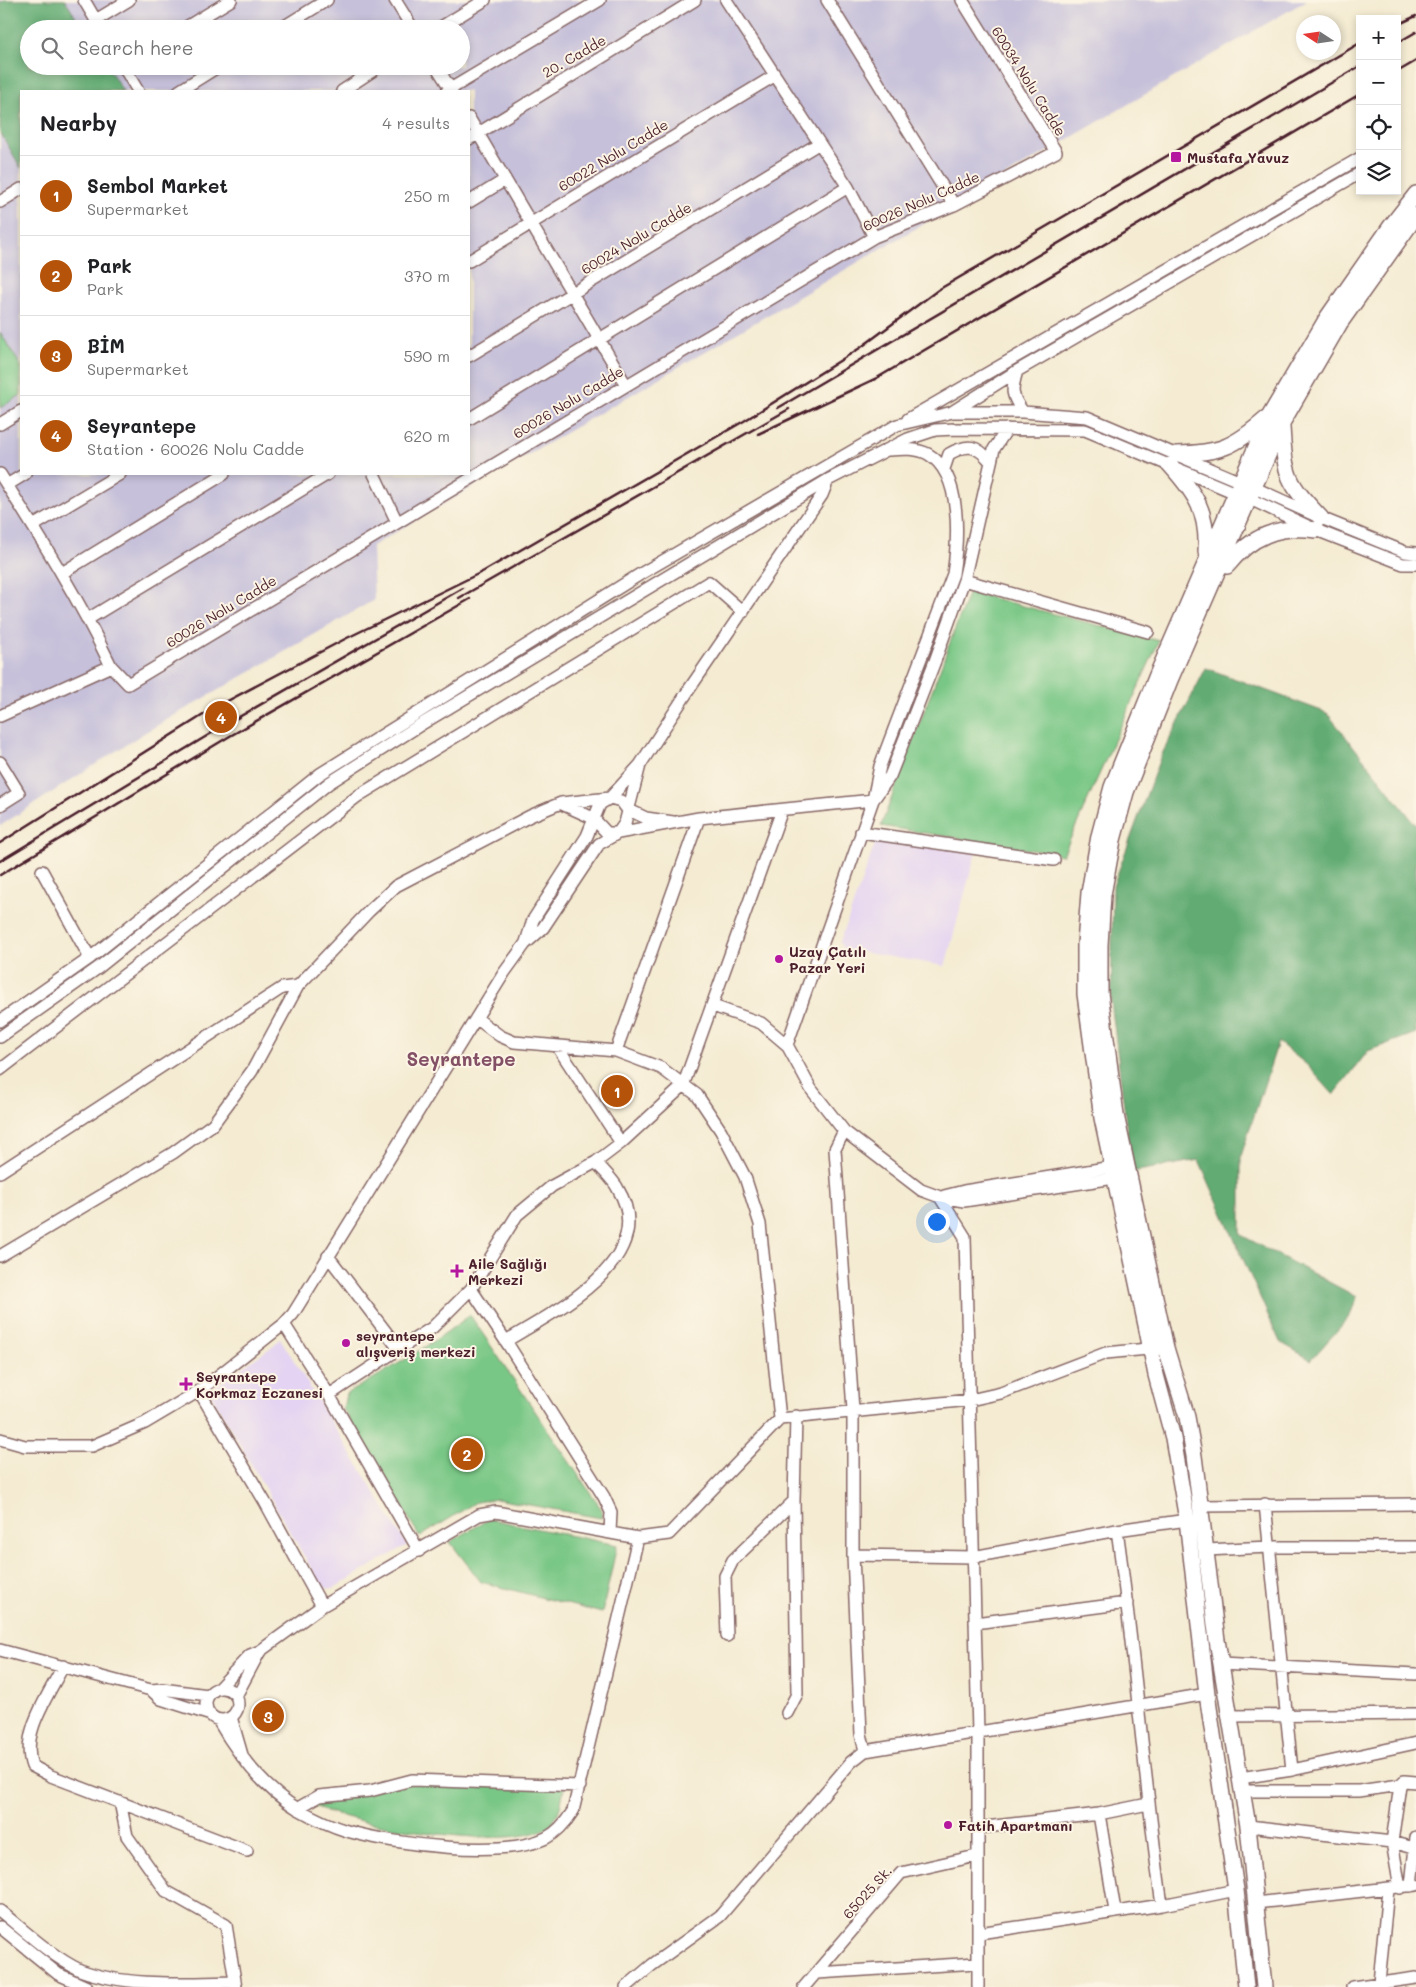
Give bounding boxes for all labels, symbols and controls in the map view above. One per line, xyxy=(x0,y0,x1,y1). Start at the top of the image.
north arrow xyxy=(1296,15,1341,60)
map controls xyxy=(1356,15,1401,195)
button: + xyxy=(1356,15,1401,60)
search box xyxy=(20,20,470,75)
street label: 60034 Nolu Cadde xyxy=(988,23,1070,139)
street label: 20. Cadde xyxy=(539,30,609,82)
icon: search xyxy=(38,34,66,62)
text: Search here xyxy=(78,35,194,60)
button: − xyxy=(1356,60,1401,105)
button: locate xyxy=(1356,105,1401,150)
text: Nearby xyxy=(40,109,117,136)
text: 4 results xyxy=(382,112,450,133)
street label: 60022 Nolu Cadde xyxy=(554,115,672,195)
place label: Mustafa Yavuz xyxy=(1187,148,1289,167)
marker: Mustafa Yavuz xyxy=(1169,150,1183,164)
button: layers xyxy=(1356,150,1401,195)
street label: 60026 Nolu Cadde xyxy=(860,167,982,235)
text: Sembol Market xyxy=(87,173,228,198)
text: 1 xyxy=(52,185,60,206)
text: 250 m xyxy=(404,185,450,206)
street label: 60024 Nolu Cadde xyxy=(577,197,695,279)
text: Supermarket xyxy=(87,198,189,219)
text: Park xyxy=(87,253,132,278)
text: 2 xyxy=(52,265,60,286)
text: 370 m xyxy=(404,265,450,286)
text: Park xyxy=(87,278,123,299)
text: BİM xyxy=(87,333,125,358)
text: 3 xyxy=(51,345,61,366)
text: 590 m xyxy=(403,345,450,366)
text: Supermarket xyxy=(87,358,189,379)
street label: 60026 Nolu Cadde xyxy=(509,361,627,443)
text: Seyrantepe xyxy=(87,413,196,438)
text: 4 xyxy=(51,425,61,446)
text: 620 m xyxy=(404,425,450,446)
text: Station · 60026 Nolu Cadde xyxy=(87,438,304,459)
street label: 60026 Nolu Cadde xyxy=(162,570,280,652)
pin: 4 xyxy=(205,698,237,736)
place label: Uzay Çatılı Pazar Yeri xyxy=(789,942,867,977)
marker: Uzay Çatılı Pazar Yeri xyxy=(773,953,785,965)
district label: Seyrantepe xyxy=(406,1046,516,1071)
pin: 1 xyxy=(601,1072,633,1110)
your location xyxy=(924,1209,950,1235)
place label: Aile Sağlığı Merkezi xyxy=(468,1254,547,1289)
marker: Aile Sağlığı Merkezi xyxy=(450,1264,464,1278)
place label: seyrantepe alışveriş merkezi xyxy=(356,1326,476,1362)
marker: seyrantepe alışveriş merkezi xyxy=(340,1337,352,1349)
place label: Seyrantepe Korkmaz Eczanesi xyxy=(196,1367,323,1402)
marker: Seyrantepe Korkmaz Eczanesi xyxy=(180,1378,192,1390)
pin: 2 xyxy=(451,1435,483,1473)
pin: 3 xyxy=(252,1697,284,1735)
place label: Fatih Apartmanı xyxy=(958,1816,1073,1835)
marker: Fatih Apartmanı xyxy=(942,1819,954,1831)
street label: 65025 Sk. xyxy=(838,1861,896,1923)

